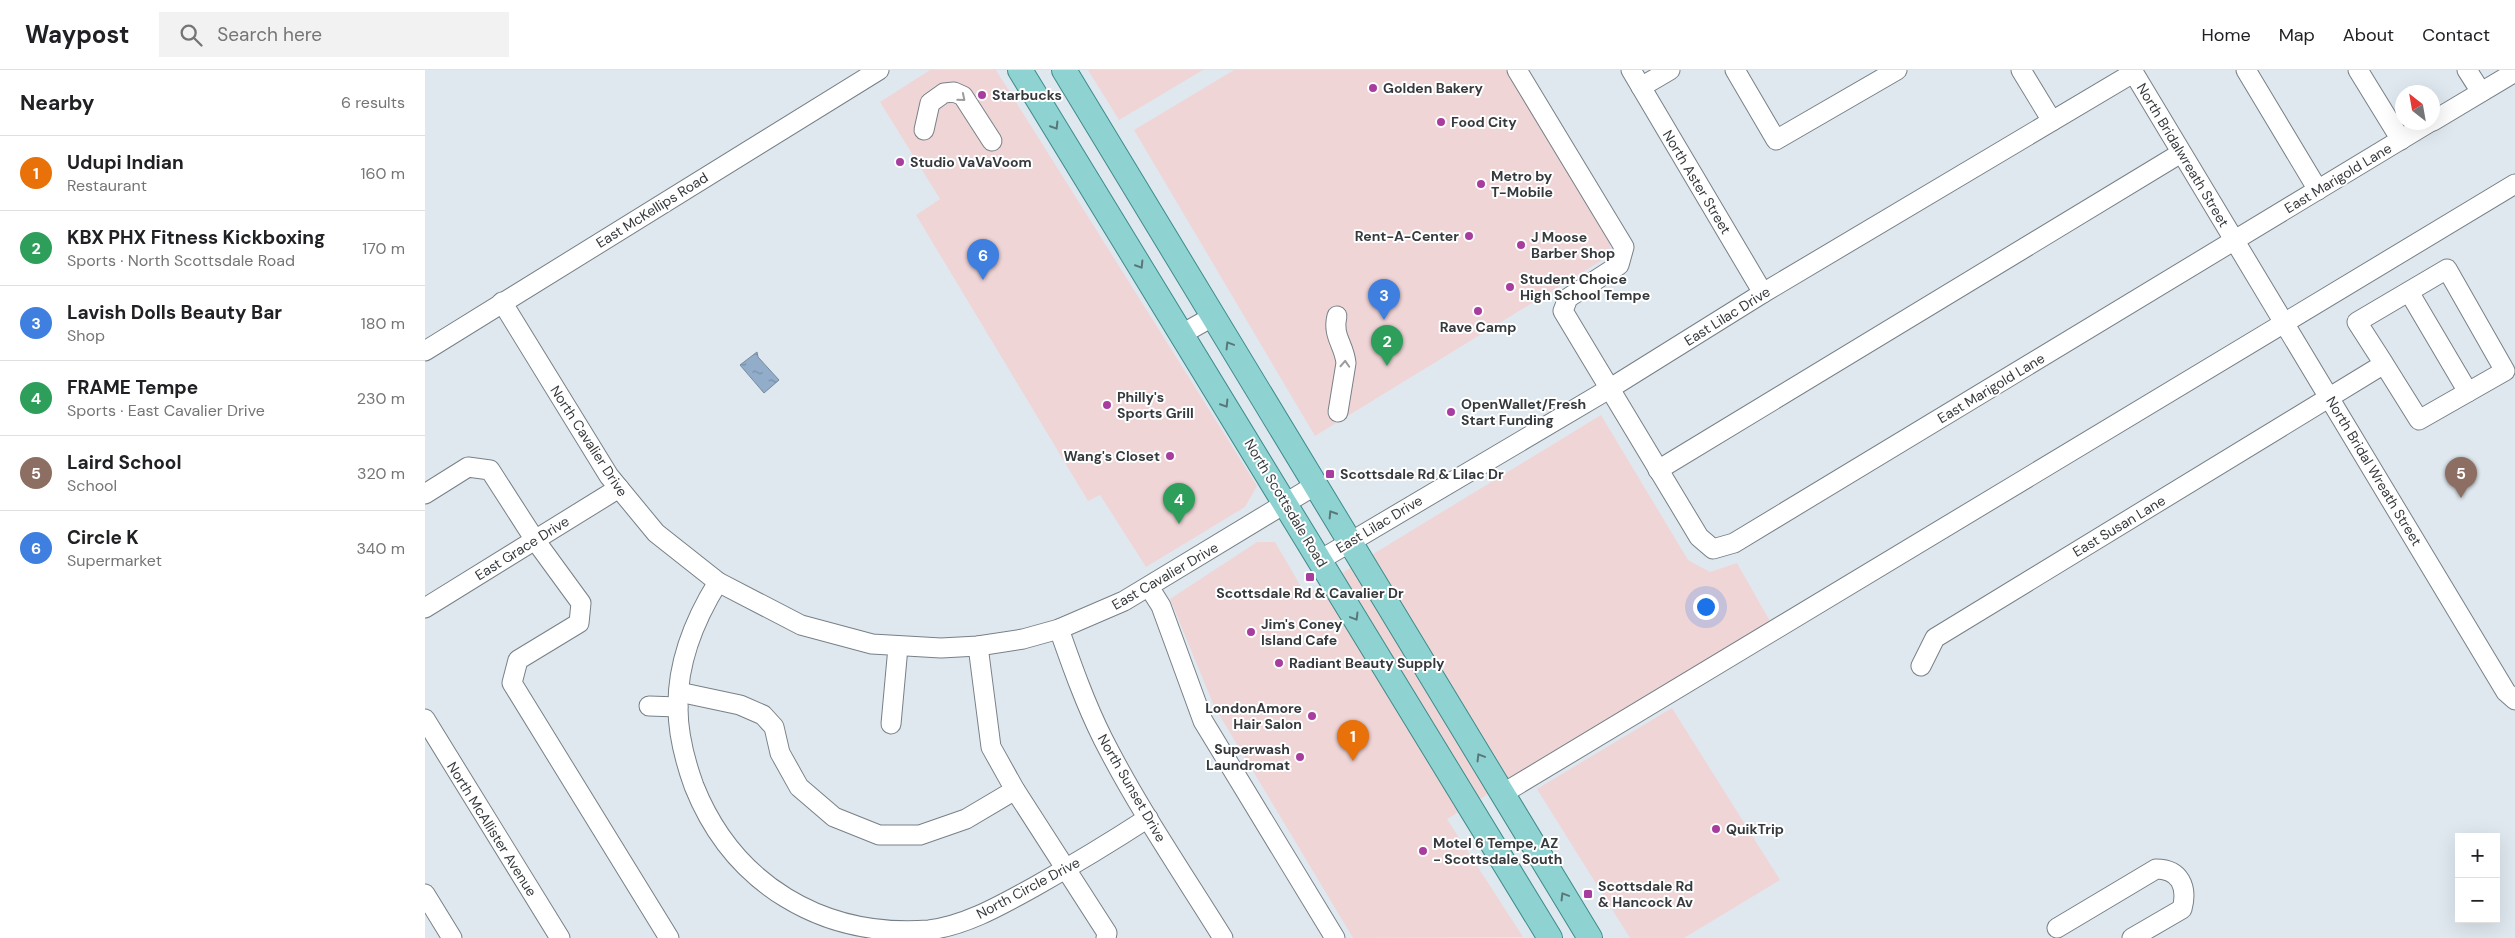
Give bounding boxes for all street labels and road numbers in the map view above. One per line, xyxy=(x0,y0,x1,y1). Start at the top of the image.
street label: North Bridalwreath Street xyxy=(2133,80,2233,230)
street label: North Aster Street xyxy=(1659,127,1735,237)
street label: East Marigold Lane xyxy=(2281,139,2395,217)
street label: East McKellips Road xyxy=(593,168,711,252)
street label: East Lilac Drive xyxy=(1681,282,1773,350)
street label: East Marigold Lane xyxy=(1934,349,2048,427)
street label: North Cavalier Drive xyxy=(546,382,632,500)
street label: North Bridal Wreath Street xyxy=(2322,393,2426,549)
street label: North Scottsdale Road xyxy=(1241,436,1331,570)
street label: East Lilac Drive xyxy=(1332,491,1426,557)
street label: East Susan Lane xyxy=(2069,491,2169,561)
street label: East Grace Drive xyxy=(472,512,572,584)
street label: East Cavalier Drive xyxy=(1109,538,1221,614)
street label: North Sunset Drive xyxy=(1094,731,1170,845)
street label: North McAllister Avenue xyxy=(443,758,541,900)
street label: North Circle Drive xyxy=(973,853,1083,923)

